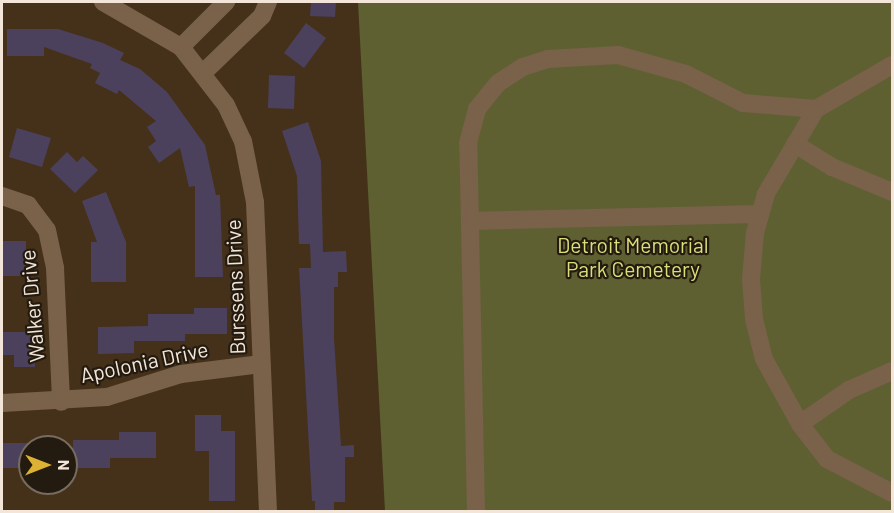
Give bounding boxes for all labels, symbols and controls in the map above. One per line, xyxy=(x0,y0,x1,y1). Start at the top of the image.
street label: Burssens Drive xyxy=(220,219,250,355)
park label: Detroit Memorial Park Cemetery xyxy=(557,232,709,282)
street label: Walker Drive xyxy=(15,249,49,363)
street label: Apolonia Drive xyxy=(78,336,210,388)
north arrow xyxy=(18,435,78,495)
text: N xyxy=(55,460,74,470)

